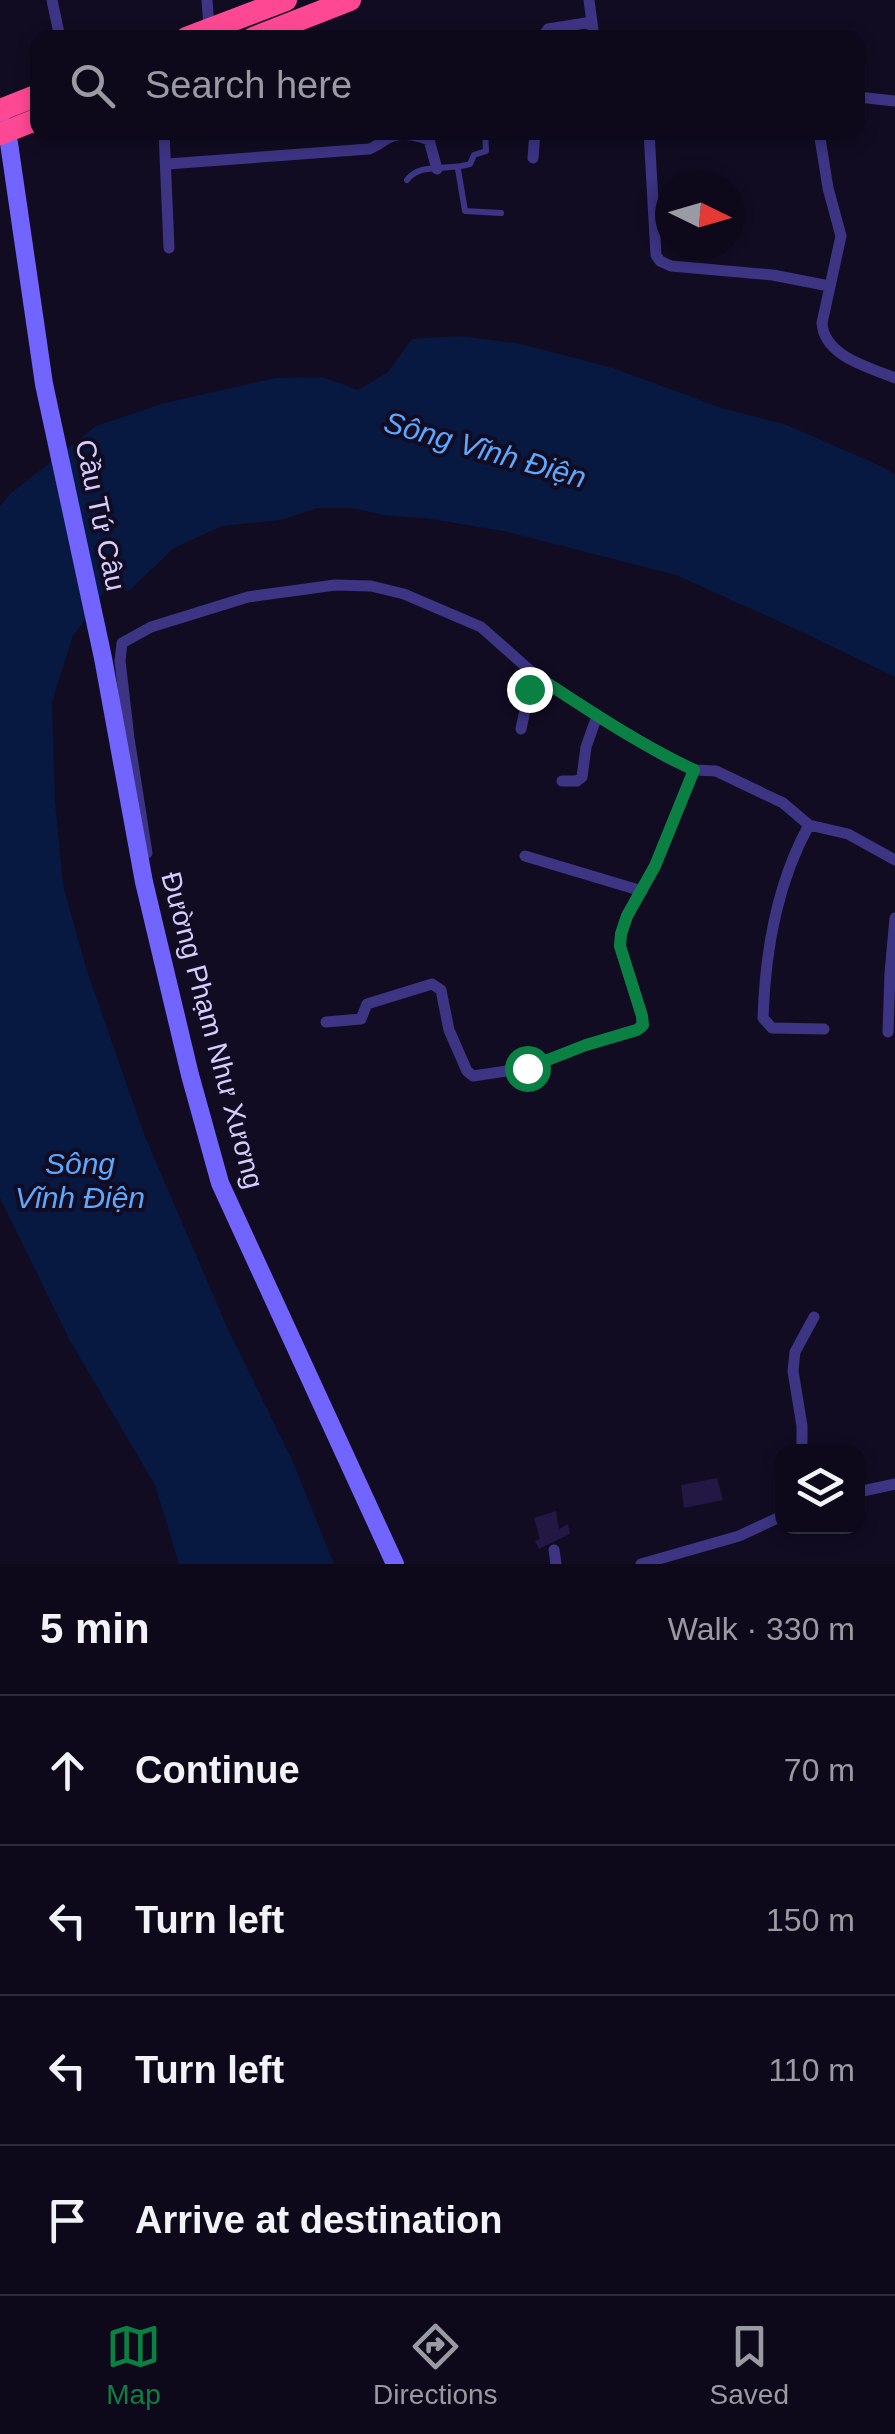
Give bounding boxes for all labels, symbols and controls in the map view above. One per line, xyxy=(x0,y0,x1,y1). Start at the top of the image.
search box xyxy=(30,30,865,140)
icon: search xyxy=(65,58,120,113)
text: Search here xyxy=(145,64,352,106)
north arrow xyxy=(655,170,745,260)
water label: Sông Vĩnh Điện xyxy=(380,405,590,494)
street label: Cầu Tứ Câu xyxy=(69,437,132,593)
route end xyxy=(507,667,553,713)
street label: Đường Phạm Như Xương xyxy=(155,868,270,1192)
route start xyxy=(505,1046,551,1092)
water label: Sông Vĩnh Điện xyxy=(15,1147,145,1214)
map controls xyxy=(775,1444,865,1534)
button: layers xyxy=(775,1444,865,1534)
text: 5 min xyxy=(40,1605,150,1652)
text: Walk · 330 m xyxy=(668,1611,855,1647)
icon: ahead xyxy=(40,1743,95,1798)
text: Continue xyxy=(135,1749,300,1791)
text: 70 m xyxy=(784,1752,855,1788)
icon: left xyxy=(40,1893,95,1948)
text: Turn left xyxy=(135,1899,284,1941)
text: 150 m xyxy=(766,1902,855,1938)
icon: left xyxy=(40,2043,95,2098)
text: Turn left xyxy=(135,2049,284,2091)
text: 110 m xyxy=(768,2052,855,2088)
icon: arrive xyxy=(40,2193,95,2248)
text: Arrive at destination xyxy=(135,2199,502,2241)
tab: Map xyxy=(106,2319,161,2411)
tab: Directions xyxy=(373,2319,498,2411)
tab: Saved xyxy=(710,2319,789,2411)

